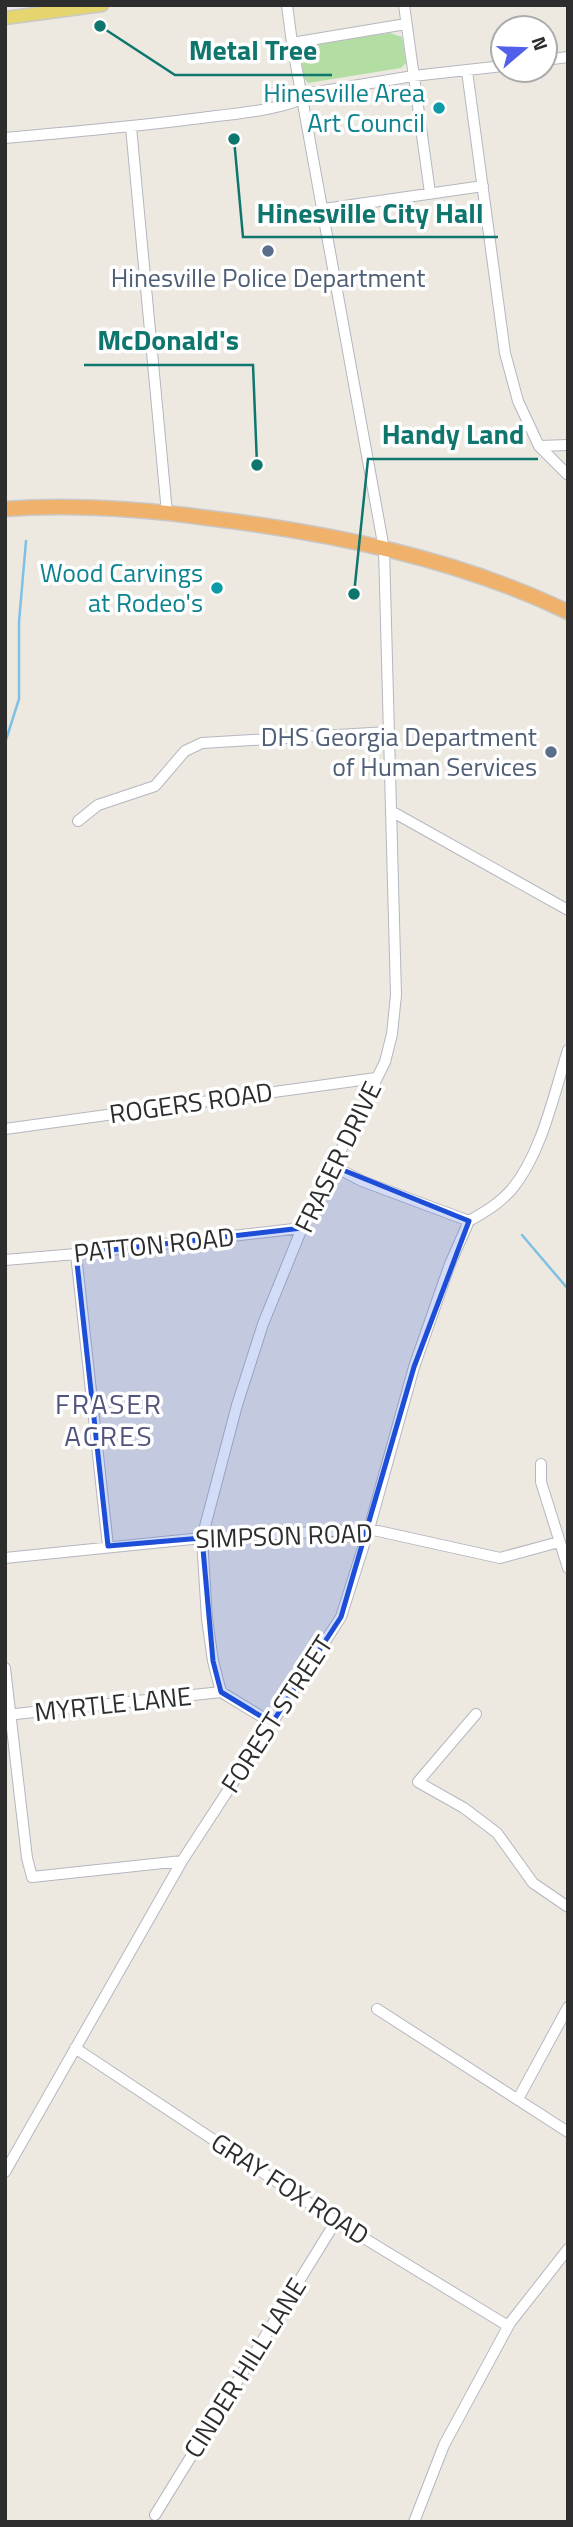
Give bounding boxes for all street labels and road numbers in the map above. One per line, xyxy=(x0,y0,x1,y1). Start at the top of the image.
street label: ROGERS ROAD xyxy=(107,1072,275,1133)
street label: FRASER DRIVE xyxy=(284,1075,391,1239)
street label: PATTON ROAD xyxy=(72,1217,236,1272)
street label: SIMPSON ROAD xyxy=(195,1513,373,1558)
street label: FOREST STREET xyxy=(211,1627,342,1800)
street label: MYRTLE LANE xyxy=(32,1676,193,1731)
street label: GRAY FOX ROAD xyxy=(204,2123,377,2254)
street label: CINDER HILL LANE xyxy=(174,2270,316,2465)

